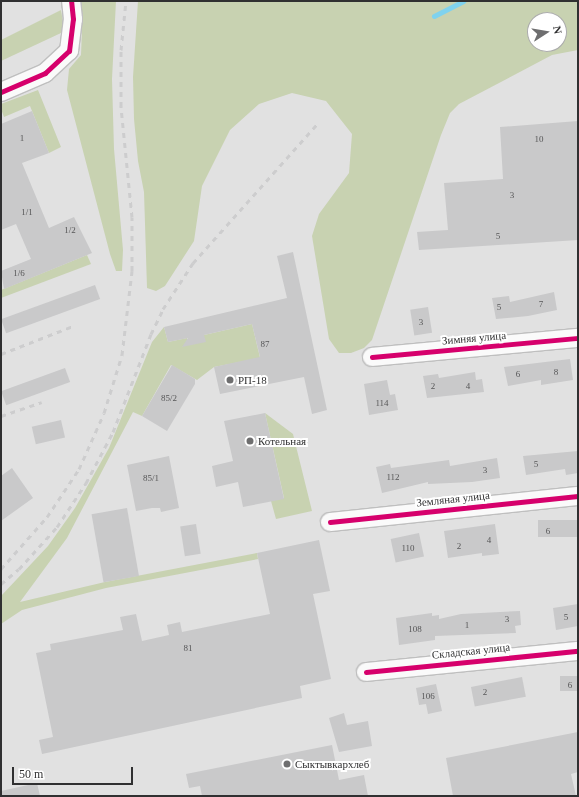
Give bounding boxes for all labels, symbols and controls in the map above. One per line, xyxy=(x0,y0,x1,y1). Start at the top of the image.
north arrow xyxy=(527,12,567,52)
text: N xyxy=(551,25,564,35)
house number: 1 xyxy=(20,133,24,143)
house number: 10 xyxy=(534,134,544,144)
house number: 3 xyxy=(510,190,514,200)
house number: 1/1 xyxy=(21,207,33,217)
house number: 1/2 xyxy=(64,225,76,235)
house number: 5 xyxy=(496,231,500,241)
house number: 1/6 xyxy=(13,268,25,278)
house number: 7 xyxy=(539,299,543,309)
house number: 5 xyxy=(497,302,501,312)
house number: 3 xyxy=(419,317,423,327)
street label: Зимняя улица xyxy=(441,329,507,347)
house number: 87 xyxy=(260,339,270,349)
house number: 8 xyxy=(554,367,558,377)
house number: 6 xyxy=(516,369,520,379)
place label: РП-18 xyxy=(238,373,267,387)
marker: РП-18 xyxy=(225,375,235,385)
house number: 2 xyxy=(431,381,435,391)
house number: 4 xyxy=(466,381,470,391)
house number: 85/2 xyxy=(161,393,177,403)
house number: 114 xyxy=(375,398,389,408)
place label: Котельная xyxy=(258,434,306,448)
marker: Котельная xyxy=(245,436,255,446)
house number: 5 xyxy=(534,459,538,469)
house number: 3 xyxy=(483,465,487,475)
house number: 112 xyxy=(386,472,400,482)
house number: 85/1 xyxy=(143,473,159,483)
street label: Земляная улица xyxy=(416,489,490,509)
house number: 6 xyxy=(546,526,550,536)
house number: 4 xyxy=(487,535,491,545)
house number: 2 xyxy=(457,541,461,551)
house number: 110 xyxy=(401,543,415,553)
house number: 5 xyxy=(564,612,568,622)
house number: 3 xyxy=(505,614,509,624)
house number: 1 xyxy=(465,620,469,630)
house number: 108 xyxy=(408,624,422,634)
street label: Складская улица xyxy=(431,640,511,662)
house number: 81 xyxy=(184,643,192,653)
house number: 6 xyxy=(568,680,572,690)
house number: 2 xyxy=(483,687,487,697)
house number: 106 xyxy=(421,691,435,701)
place label: Сыктывкархлеб xyxy=(295,757,369,771)
scale bar xyxy=(14,759,135,785)
marker: Сыктывкархлеб xyxy=(282,759,292,769)
text: 50 m xyxy=(19,767,43,781)

